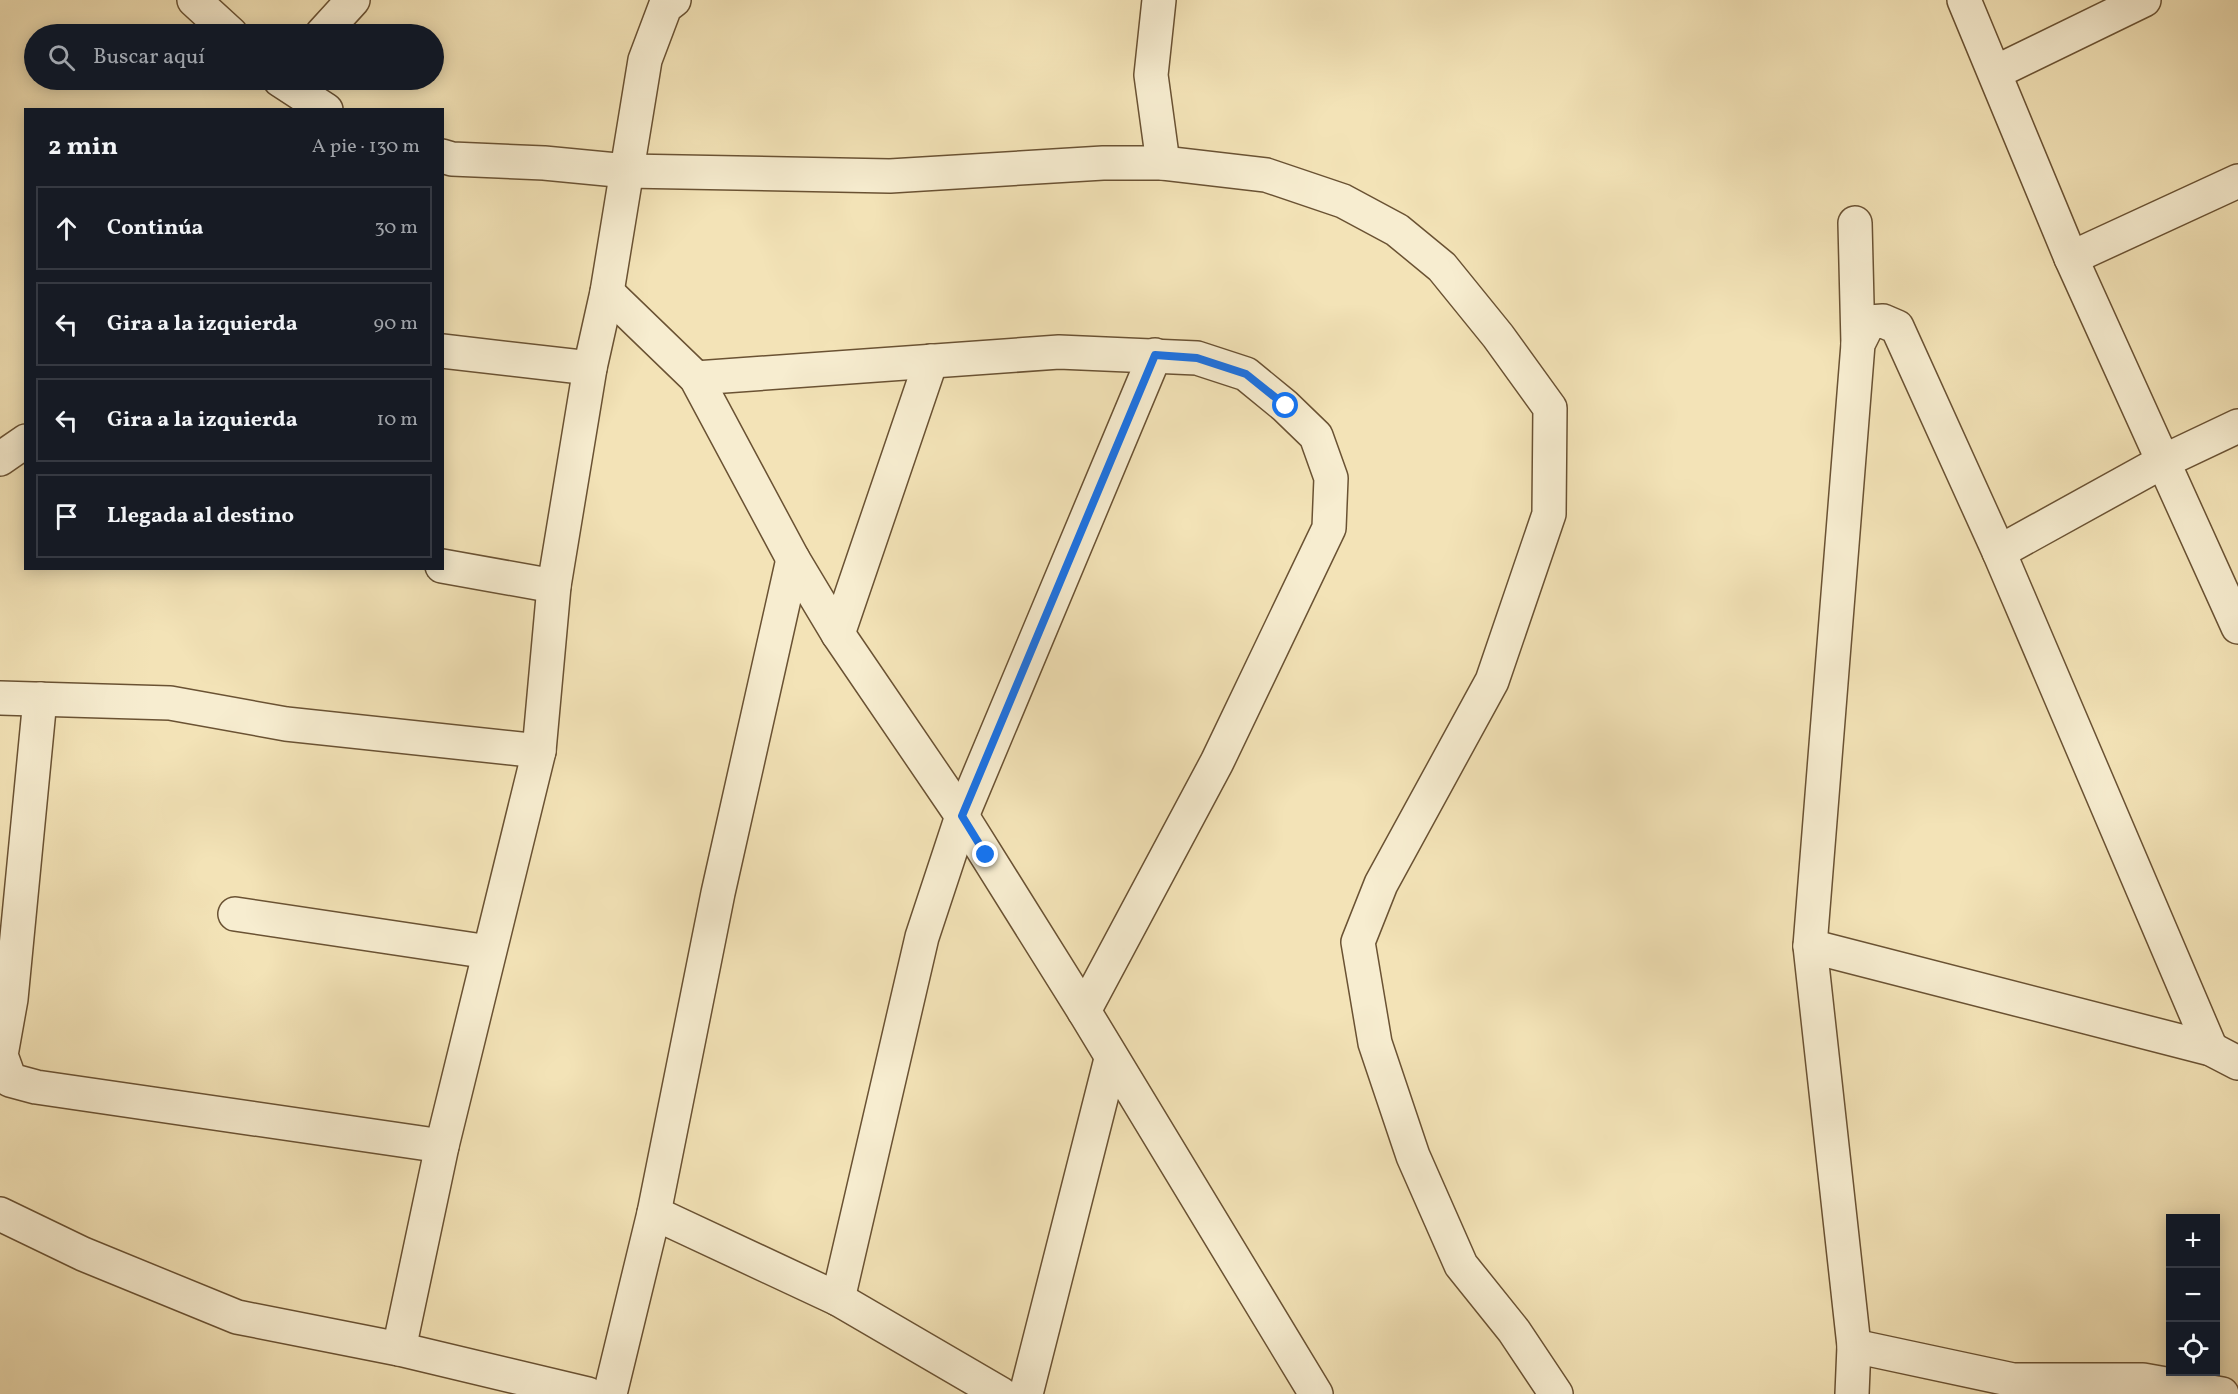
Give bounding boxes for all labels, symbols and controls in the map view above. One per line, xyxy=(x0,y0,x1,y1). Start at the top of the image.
search box xyxy=(24,24,444,90)
icon: search xyxy=(45,41,78,74)
text: Buscar aquí xyxy=(93,42,205,73)
text: 2 min xyxy=(48,129,118,165)
text: A pie · 130 m xyxy=(312,133,420,161)
icon: ahead xyxy=(50,212,83,245)
text: Continúa xyxy=(107,213,204,244)
text: 30 m xyxy=(374,214,418,242)
icon: left xyxy=(50,308,83,341)
text: Gira a la izquierda xyxy=(107,309,298,340)
text: 90 m xyxy=(374,310,418,338)
route start xyxy=(1272,392,1298,418)
icon: left xyxy=(50,404,83,437)
text: Gira a la izquierda xyxy=(107,405,298,436)
text: 10 m xyxy=(377,406,418,434)
icon: arrive xyxy=(50,500,83,533)
text: Llegada al destino xyxy=(107,501,294,532)
route end xyxy=(972,841,998,867)
map controls xyxy=(2166,1214,2220,1376)
button: + xyxy=(2166,1214,2220,1268)
button: − xyxy=(2166,1268,2220,1322)
button: locate xyxy=(2166,1322,2220,1376)

